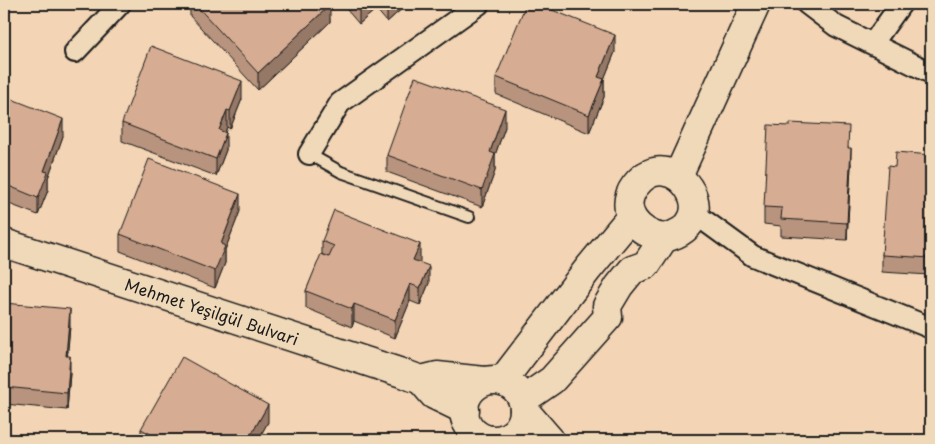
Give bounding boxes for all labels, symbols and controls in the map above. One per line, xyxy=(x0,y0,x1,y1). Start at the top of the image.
street label: Mehmet Yeşilgül Bulvari xyxy=(122,272,302,350)

